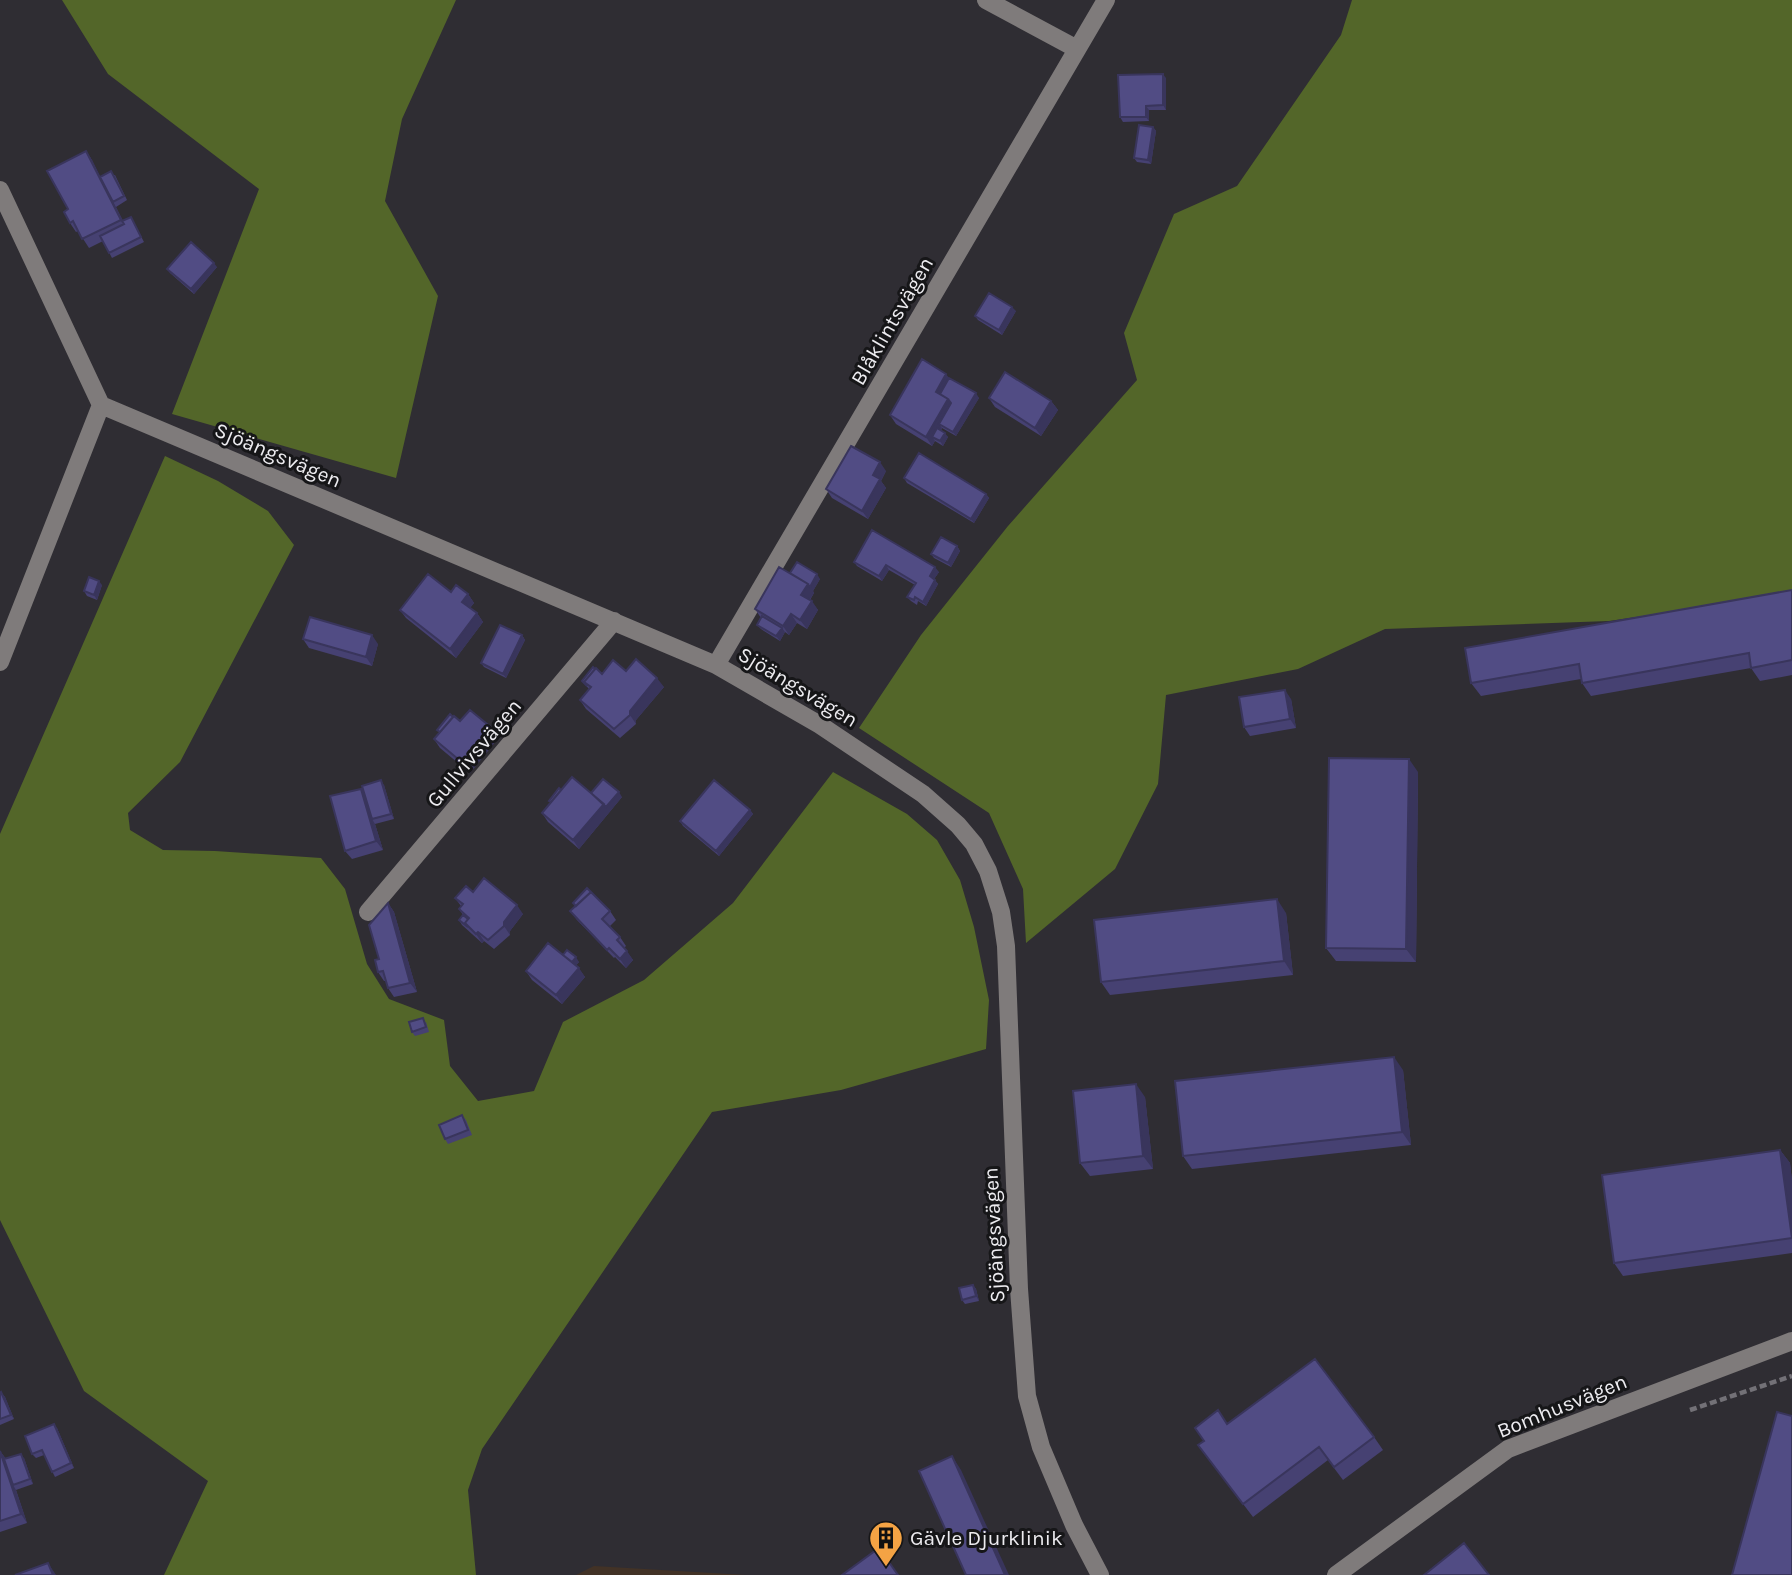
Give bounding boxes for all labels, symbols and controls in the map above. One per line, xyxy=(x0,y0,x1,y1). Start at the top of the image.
street label: Blåklintsvägen xyxy=(846,253,938,389)
street label: Sjöängsvägen xyxy=(211,418,345,492)
street label: Sjöängsvägen xyxy=(734,642,862,732)
street label: Gullvivsvägen xyxy=(422,694,526,812)
street label: Sjöängsvägen xyxy=(978,1167,1010,1303)
street label: Bomhusvägen xyxy=(1494,1369,1630,1443)
building icon: Gävle Djurklinik xyxy=(867,1519,905,1568)
place label: Gävle Djurklinik xyxy=(910,1526,1063,1550)

